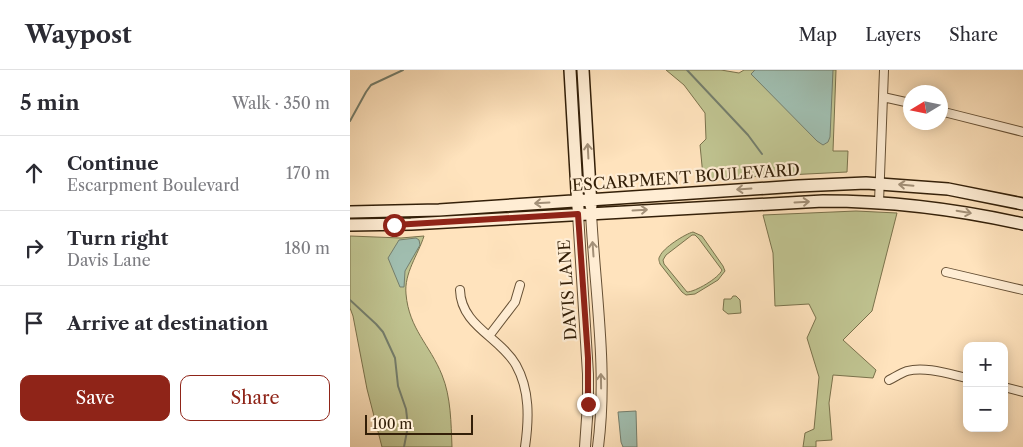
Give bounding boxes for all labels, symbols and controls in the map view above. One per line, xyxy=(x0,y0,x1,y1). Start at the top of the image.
text: Waypost xyxy=(25,20,132,49)
text: Map xyxy=(799,24,837,46)
text: Layers xyxy=(865,24,921,46)
text: Share xyxy=(949,24,998,46)
north arrow xyxy=(903,85,948,130)
text: 5 min xyxy=(20,90,80,115)
text: Walk · 350 m xyxy=(232,93,330,113)
one-way arrow xyxy=(583,143,592,159)
text: Continue xyxy=(67,152,159,175)
icon: ahead xyxy=(20,159,48,187)
street label: ESCARPMENT BOULEVARD xyxy=(571,159,801,195)
text: 170 m xyxy=(286,163,330,183)
text: Escarpment Boulevard xyxy=(67,175,239,195)
one-way arrow xyxy=(898,181,914,190)
one-way arrow xyxy=(736,185,752,194)
one-way arrow xyxy=(794,197,810,206)
one-way arrow xyxy=(534,199,550,208)
one-way arrow xyxy=(631,206,647,215)
one-way arrow xyxy=(955,207,971,217)
route start xyxy=(383,214,406,237)
text: Turn right xyxy=(67,227,168,250)
icon: right xyxy=(20,234,48,262)
text: 180 m xyxy=(284,238,330,258)
street label: DAVIS LANE xyxy=(554,239,580,341)
one-way arrow xyxy=(589,241,598,257)
text: Davis Lane xyxy=(67,250,151,270)
icon: arrive xyxy=(20,309,48,337)
text: Arrive at destination xyxy=(67,312,268,335)
map controls xyxy=(963,342,1008,432)
button: + xyxy=(963,342,1008,387)
one-way arrow xyxy=(597,373,606,389)
button: Save xyxy=(20,375,170,421)
button: Share xyxy=(180,375,330,421)
button: − xyxy=(963,387,1008,432)
route end xyxy=(577,393,600,416)
scale bar xyxy=(365,412,472,435)
text: 100 m xyxy=(372,415,412,433)

